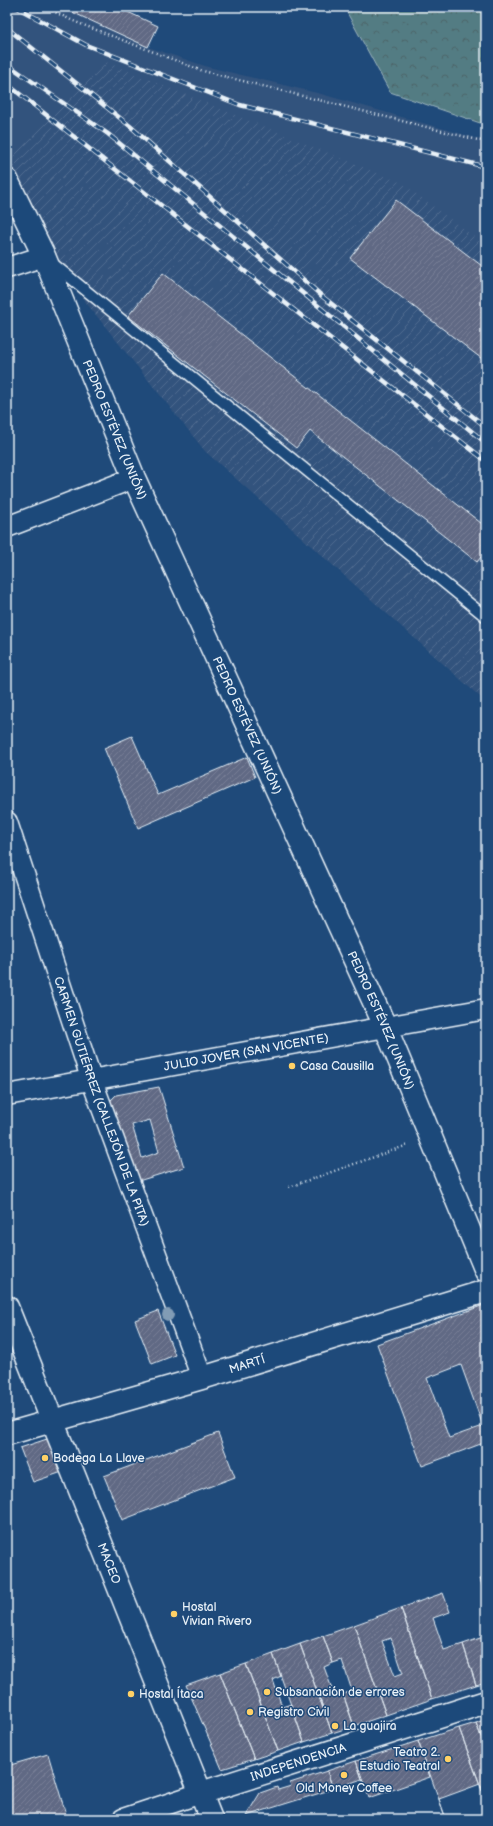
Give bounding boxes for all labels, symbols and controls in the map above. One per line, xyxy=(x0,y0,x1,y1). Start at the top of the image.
street label: PEDRO ESTÉVEZ (UNIÓN) xyxy=(79,358,150,502)
street label: PEDRO ESTÉVEZ (UNIÓN) xyxy=(209,654,285,797)
street label: PEDRO ESTÉVEZ (UNIÓN) xyxy=(344,949,417,1092)
street label: CARMEN GUTIÉRREZ (CALLEJÓN DE LA PITA) xyxy=(50,975,152,1228)
street label: JULIO JOVER (SAN VICENTE) xyxy=(163,1030,330,1075)
place label: Casa Causilla xyxy=(300,1059,374,1074)
marker: Casa Causilla xyxy=(287,1061,297,1071)
street label: MARTÍ xyxy=(227,1350,267,1377)
place label: Bodega La Llave xyxy=(53,1451,145,1466)
marker: Bodega La Llave xyxy=(40,1453,50,1463)
street label: MACEO xyxy=(94,1541,124,1586)
place label: Hostal Vivian Rivero xyxy=(182,1600,252,1629)
marker: Hostal Vivian Rivero xyxy=(169,1609,179,1619)
place label: Hostal Ítaca xyxy=(139,1685,204,1702)
place label: Subsanación de errores xyxy=(275,1685,405,1700)
marker: Subsanación de errores xyxy=(262,1687,272,1697)
marker: Hostal Ítaca xyxy=(126,1689,136,1699)
place label: Registro Civil xyxy=(258,1705,329,1720)
marker: Registro Civil xyxy=(245,1707,255,1717)
place label: La guajira xyxy=(343,1719,397,1734)
marker: La guajira xyxy=(330,1721,340,1731)
street label: INDEPENDENCIA xyxy=(249,1740,349,1785)
place label: Teatro 2. Estudio Teatral xyxy=(359,1745,440,1774)
marker: Teatro 2. Estudio Teatral xyxy=(443,1754,453,1764)
marker: Old Money Coffee xyxy=(339,1770,349,1780)
place label: Old Money Coffee xyxy=(296,1781,392,1796)

